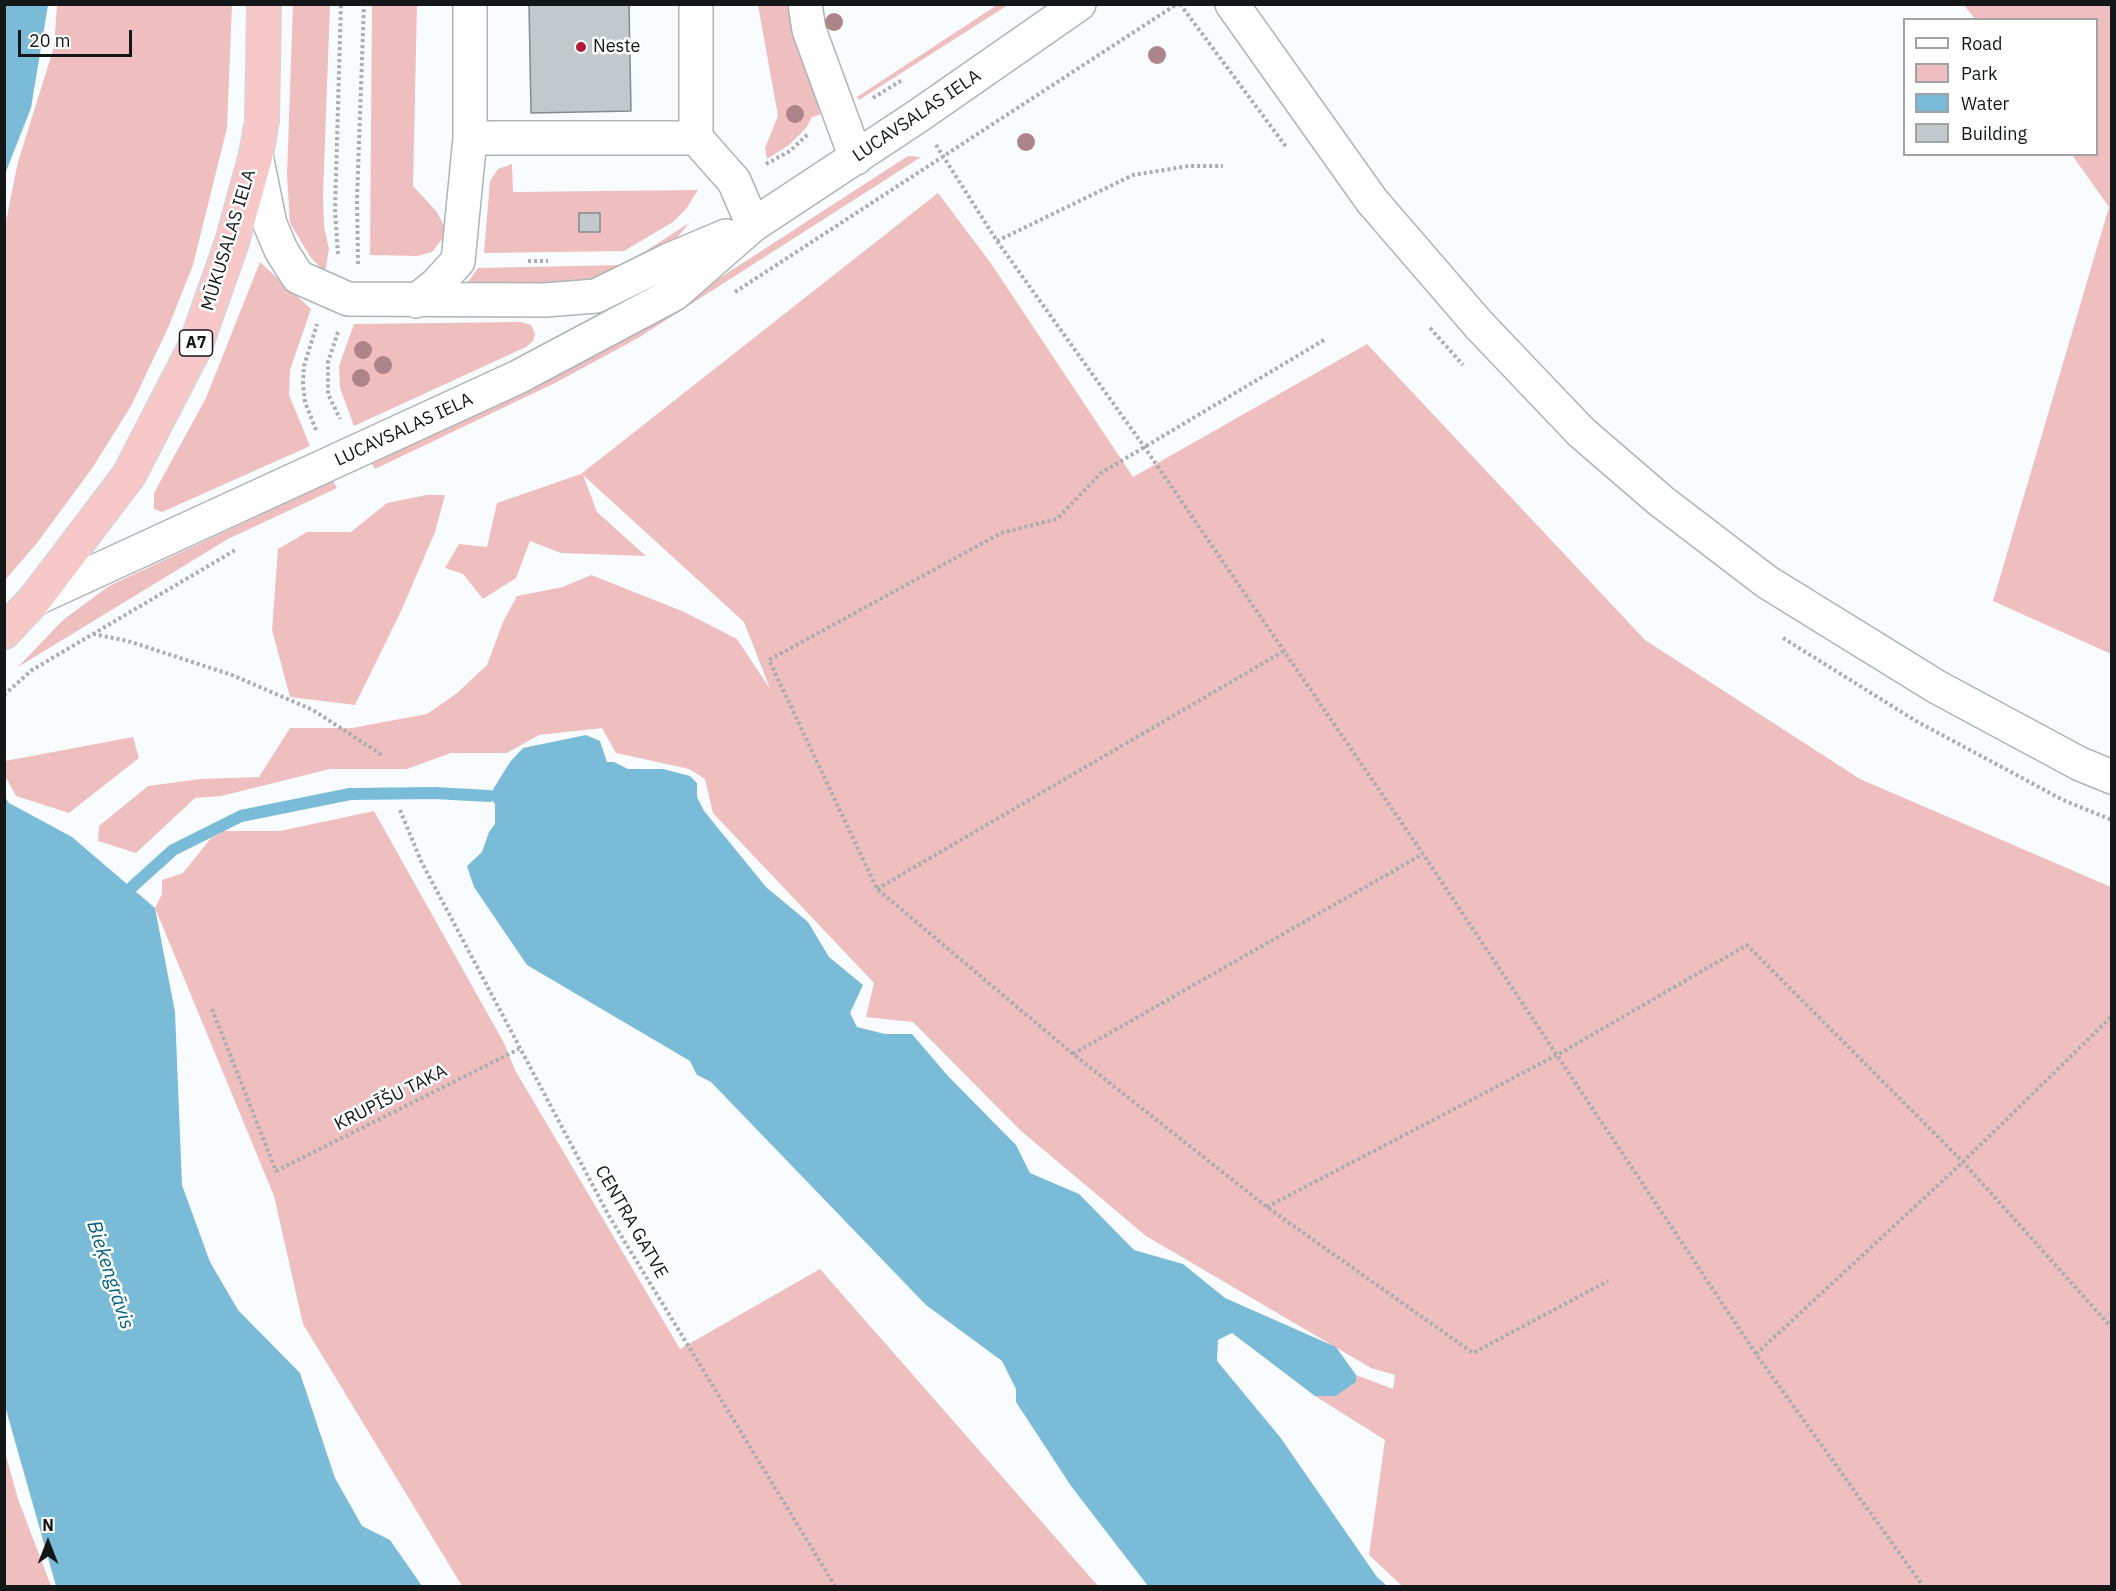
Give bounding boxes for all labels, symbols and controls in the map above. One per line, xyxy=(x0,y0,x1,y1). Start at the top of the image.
scale bar xyxy=(21,18,135,56)
legend xyxy=(1903,18,2098,156)
text: 20 m xyxy=(29,29,71,52)
text: Road xyxy=(1961,32,2002,55)
place label: Neste xyxy=(593,36,640,58)
marker: Neste xyxy=(574,40,588,54)
text: Park xyxy=(1961,62,1997,85)
street label: LUCAVSALAS IELA xyxy=(849,65,985,167)
text: Water xyxy=(1961,92,2009,115)
text: Building xyxy=(1961,122,2027,145)
street label: MŪKUSALAS IELA xyxy=(197,167,261,313)
road number: A7 xyxy=(180,330,212,356)
street label: LUCAVSALAS IELA xyxy=(332,389,476,471)
street label: KRUPĪŠU TAKA xyxy=(331,1060,451,1136)
street label: CENTRA GATVE xyxy=(590,1162,672,1282)
water label: Bieķengrāvis xyxy=(81,1218,139,1332)
north arrow xyxy=(18,1513,78,1573)
text: N xyxy=(42,1515,54,1535)

